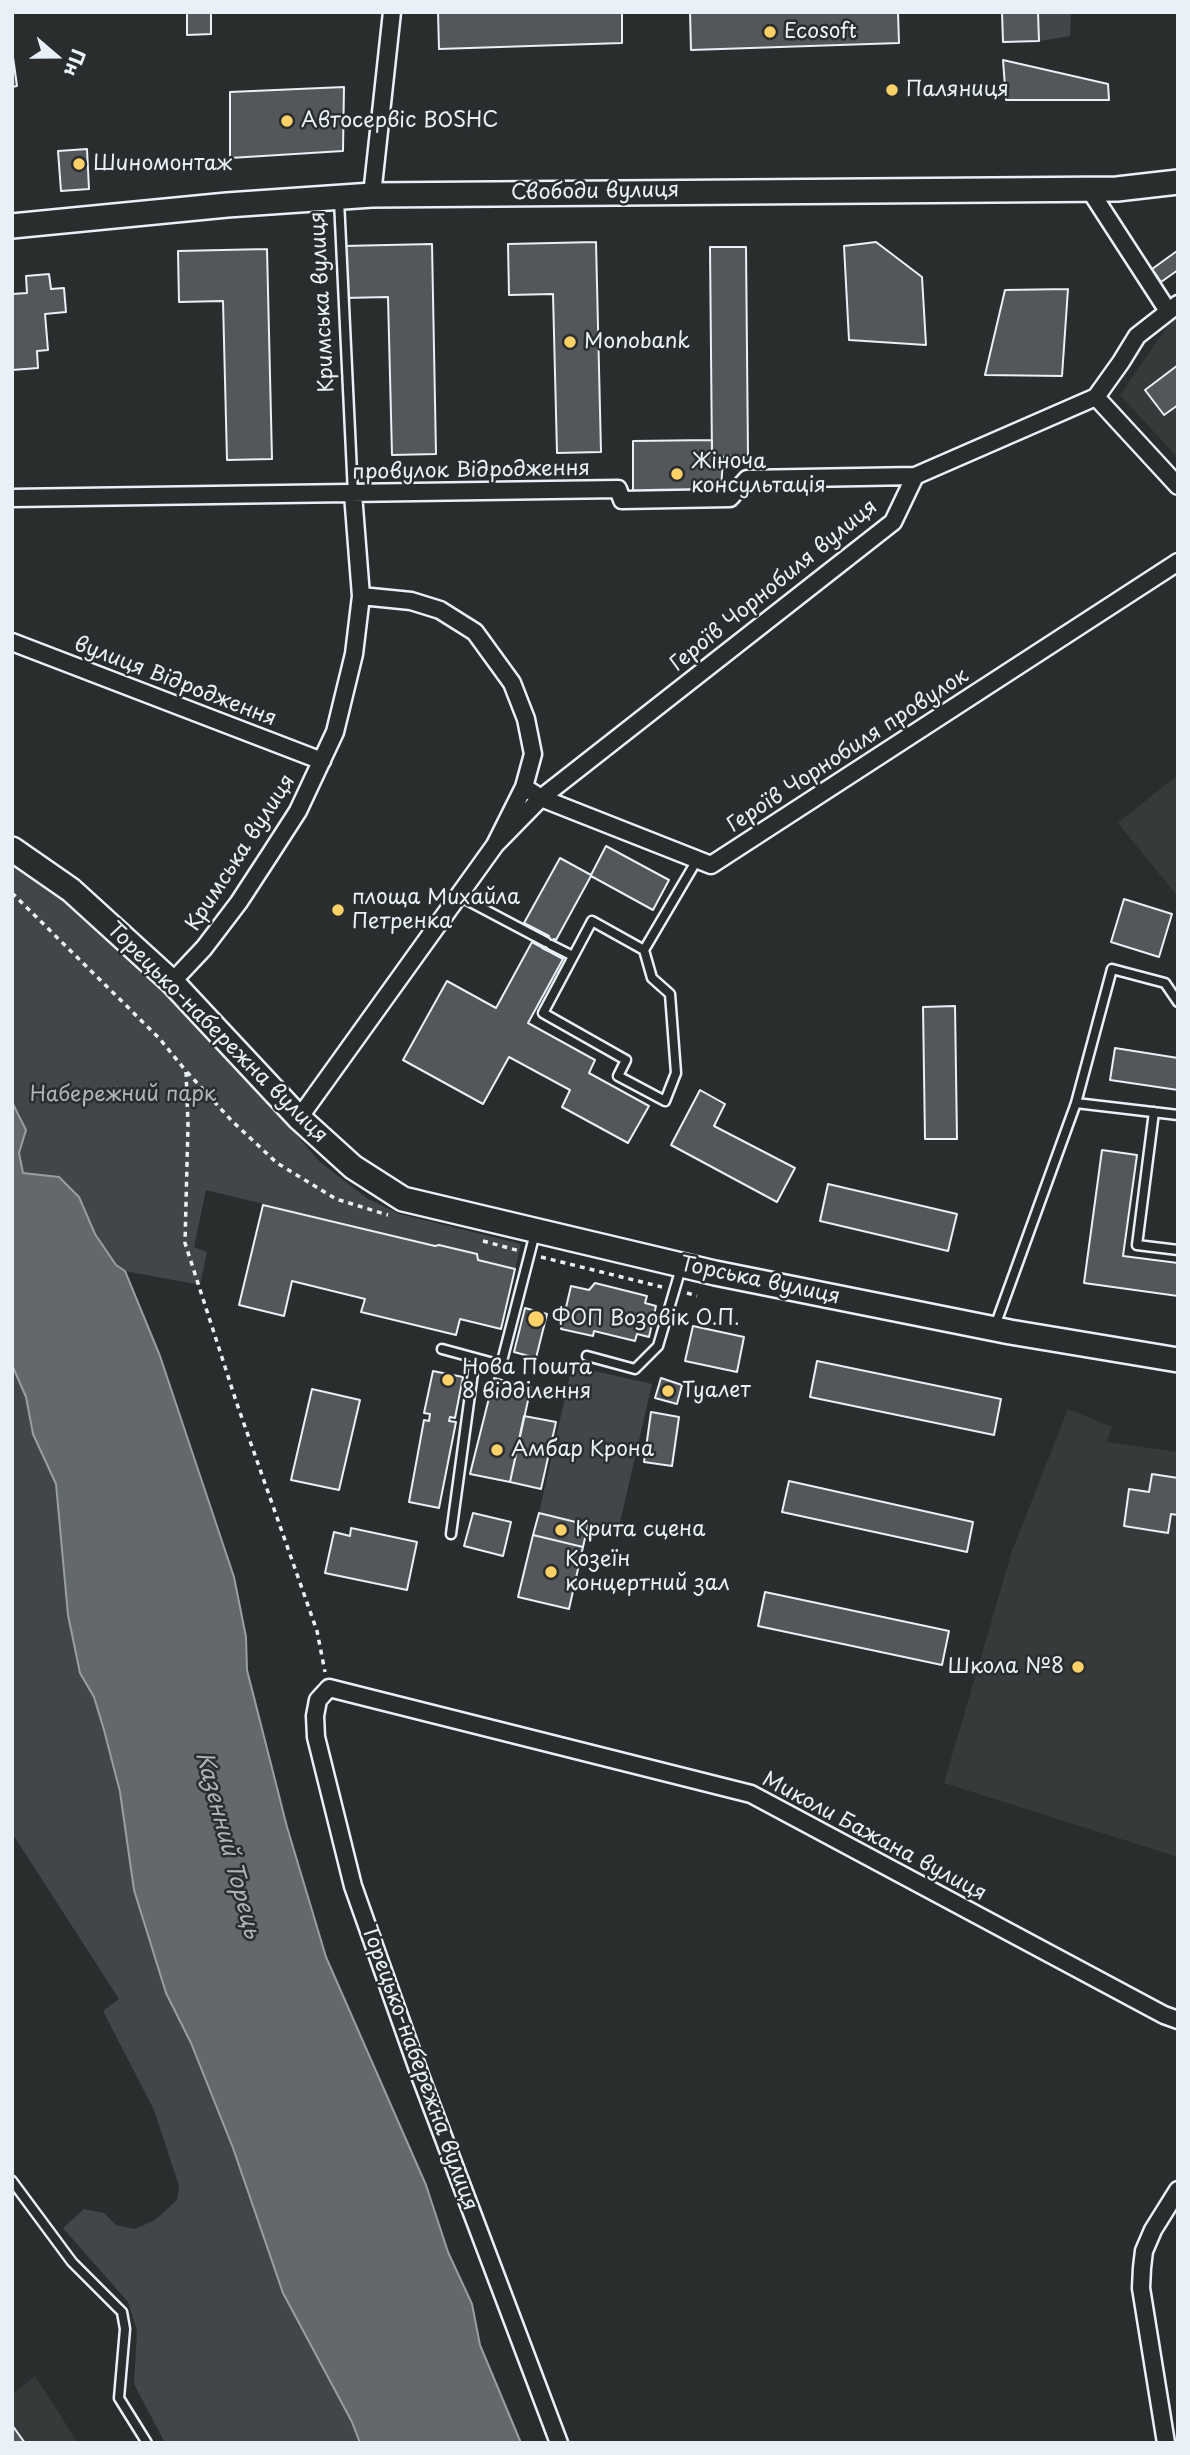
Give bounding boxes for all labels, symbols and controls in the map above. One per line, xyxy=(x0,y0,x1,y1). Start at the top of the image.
place label: Ecosoft xyxy=(784,19,857,45)
north arrow xyxy=(21,21,91,91)
marker: Ecosoft xyxy=(762,24,778,40)
text: Пн xyxy=(58,45,94,81)
place label: Паляниця xyxy=(906,77,1009,103)
marker: Паляниця xyxy=(884,82,900,98)
place label: Автосервіс BOSHC xyxy=(301,108,499,134)
marker: Автосервіс BOSHC xyxy=(279,113,295,129)
place label: Шиномонтаж xyxy=(93,151,232,177)
marker: Шиномонтаж xyxy=(71,156,87,172)
street label: Свободи вулиця xyxy=(511,178,679,206)
street label: Кримська вулиця xyxy=(306,211,340,393)
place label: Monobank xyxy=(584,329,690,355)
marker: Monobank xyxy=(562,334,578,350)
place label: Жіноча консультація xyxy=(691,449,826,499)
street label: провулок Відродження xyxy=(352,456,590,486)
marker: Жіноча консультація xyxy=(669,466,685,482)
street label: Героїв Чорнобиля вулиця xyxy=(665,495,883,677)
street label: вулиця Відродження xyxy=(70,632,280,732)
street label: Героїв Чорнобиля провулок xyxy=(723,664,973,838)
street label: Кримська вулиця xyxy=(181,770,301,936)
place label: площа Михайла Петренка xyxy=(352,885,520,935)
marker: площа Михайла Петренка xyxy=(330,902,346,918)
street label: Торецько-набережна вулиця xyxy=(101,917,333,1149)
park label: Набережний парк xyxy=(30,1082,216,1108)
street label: Торська вулиця xyxy=(678,1252,842,1310)
place label: ФОП Возовік О.П. xyxy=(552,1306,740,1332)
marker: ФОП Возовік О.П. xyxy=(526,1309,546,1329)
place label: Нова Пошта 8 відділення xyxy=(462,1355,592,1405)
marker: Нова Пошта 8 відділення xyxy=(440,1372,456,1388)
place label: Туалет xyxy=(682,1378,751,1404)
marker: Туалет xyxy=(660,1383,676,1399)
place label: Амбар Крона xyxy=(511,1437,654,1463)
marker: Амбар Крона xyxy=(489,1442,505,1458)
place label: Крита сцена xyxy=(575,1517,705,1543)
marker: Крита сцена xyxy=(553,1522,569,1538)
place label: Козеїн концертний зал xyxy=(565,1547,730,1597)
marker: Козеїн концертний зал xyxy=(543,1564,559,1580)
place label: Школа №8 xyxy=(948,1654,1064,1680)
marker: Школа №8 xyxy=(1070,1659,1086,1675)
water label: Казенний Торець xyxy=(189,1749,265,1941)
street label: Миколи Бажана вулиця xyxy=(758,1767,990,1907)
street label: Торецько-набережна вулиця xyxy=(356,1922,482,2214)

